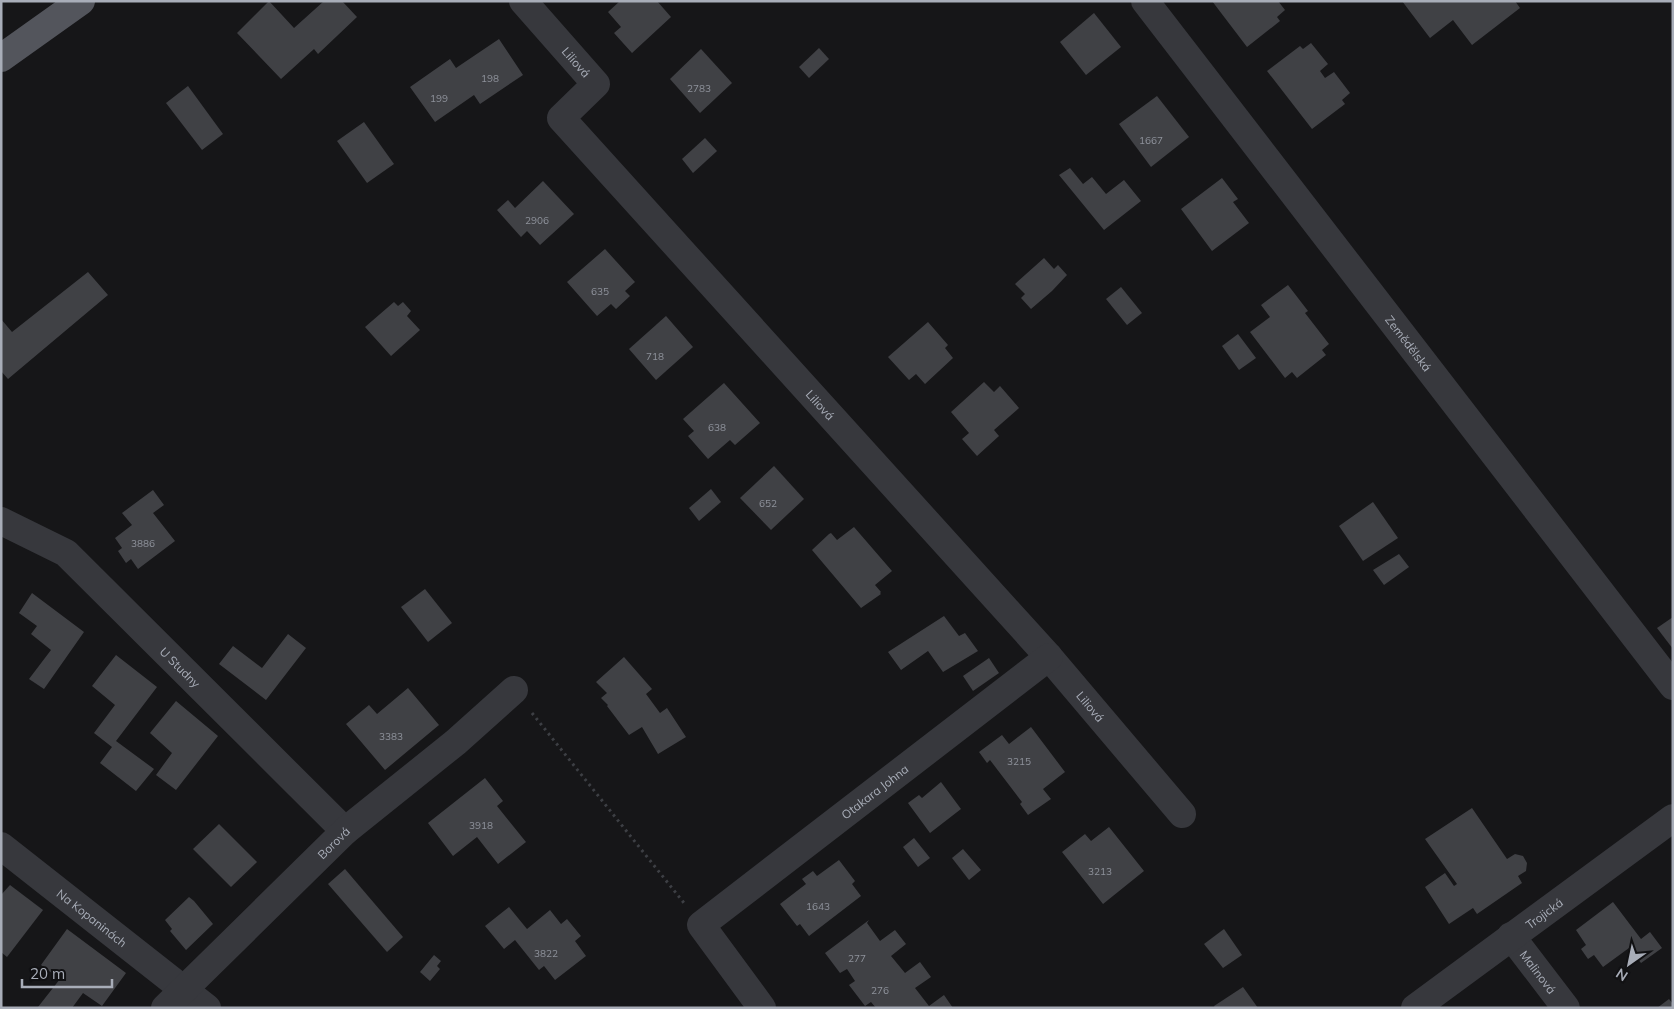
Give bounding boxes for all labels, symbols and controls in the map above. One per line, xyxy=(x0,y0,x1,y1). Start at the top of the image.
street label: Liliová xyxy=(559,44,594,80)
house number: 198 xyxy=(481,72,499,85)
house number: 2783 xyxy=(687,82,711,95)
house number: 199 xyxy=(430,92,448,105)
house number: 1667 xyxy=(1139,134,1163,147)
house number: 2906 xyxy=(525,214,549,227)
house number: 635 xyxy=(591,285,609,298)
street label: Zemědělská xyxy=(1382,312,1435,374)
house number: 718 xyxy=(646,350,664,363)
street label: Liliová xyxy=(803,386,838,423)
house number: 638 xyxy=(708,421,726,434)
house number: 652 xyxy=(759,497,777,510)
house number: 3886 xyxy=(131,537,155,550)
street label: U Studny xyxy=(157,644,204,691)
street label: Liliová xyxy=(1074,688,1108,725)
house number: 3383 xyxy=(379,730,403,743)
house number: 3215 xyxy=(1007,755,1031,768)
street label: Otakara Johna xyxy=(838,761,911,822)
house number: 3918 xyxy=(469,819,493,832)
street label: Borová xyxy=(314,823,353,862)
house number: 3213 xyxy=(1088,865,1112,878)
street label: Na Kopaninách xyxy=(54,885,130,950)
street label: Trojická xyxy=(1522,894,1565,932)
house number: 1643 xyxy=(806,900,830,913)
north arrow xyxy=(1604,939,1654,989)
house number: 3822 xyxy=(534,947,558,960)
street label: Malinová xyxy=(1517,947,1560,996)
house number: 277 xyxy=(848,952,866,965)
scale bar xyxy=(22,956,112,988)
text: 20 m xyxy=(30,964,65,983)
text: N xyxy=(1613,964,1631,985)
house number: 276 xyxy=(871,984,889,997)

